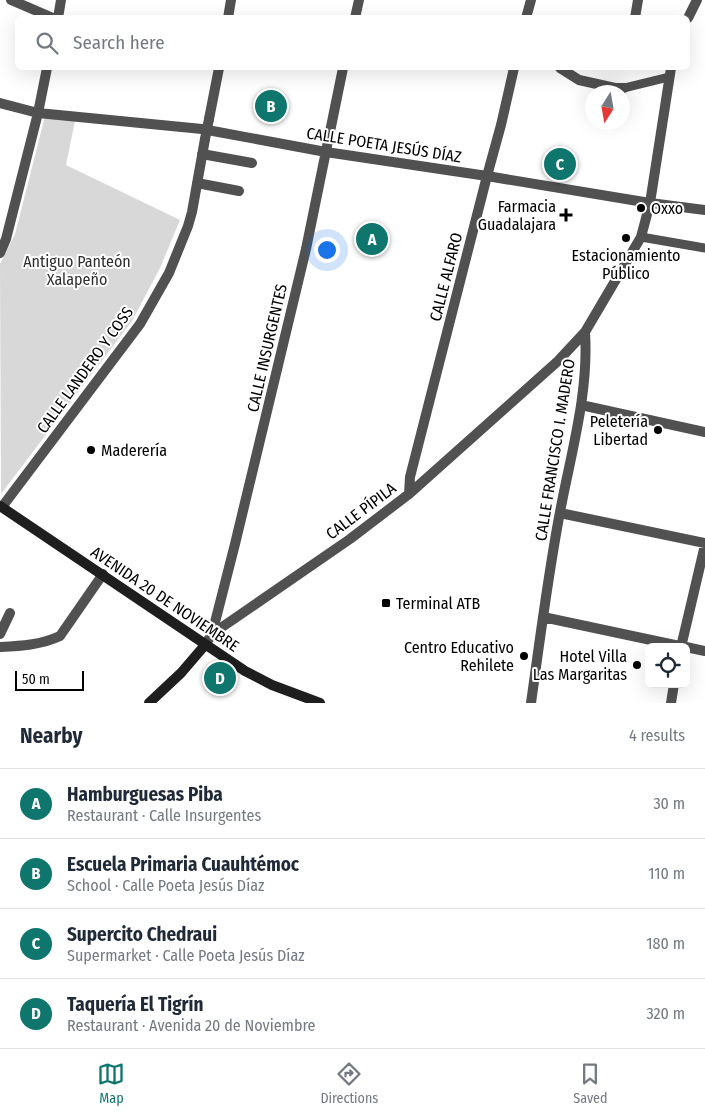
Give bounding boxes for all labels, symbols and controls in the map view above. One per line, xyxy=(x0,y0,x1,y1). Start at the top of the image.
search box xyxy=(15,15,690,70)
icon: search xyxy=(33,29,61,57)
text: Search here xyxy=(73,31,165,54)
north arrow xyxy=(585,85,630,130)
pin: B xyxy=(255,87,287,125)
street label: CALLE POETA JESÚS DÍAZ xyxy=(305,123,463,167)
pin: C xyxy=(544,145,576,183)
place label: Farmacia Guadalajara xyxy=(478,197,556,234)
place label: Oxxo xyxy=(651,199,683,218)
marker: Oxxo xyxy=(635,202,647,214)
marker: Farmacia Guadalajara xyxy=(560,209,572,221)
pin: A xyxy=(356,220,388,258)
street label: CALLE ALFARO xyxy=(426,231,466,323)
marker: Estacionamiento Público xyxy=(620,232,632,244)
your location xyxy=(314,237,340,263)
place label: Estacionamiento Público xyxy=(572,246,680,283)
park label: Antiguo Panteón Xalapeño xyxy=(23,252,131,289)
street label: CALLE INSURGENTES xyxy=(243,282,291,414)
street label: CALLE LANDERO Y COSS xyxy=(33,303,137,437)
street label: CALLE FRANCISCO I. MADERO xyxy=(531,358,579,542)
place label: Peletería Libertad xyxy=(590,412,648,449)
marker: Peletería Libertad xyxy=(652,424,664,436)
place label: Maderería xyxy=(101,441,167,460)
marker: Maderería xyxy=(85,444,97,456)
street label: CALLE PÍPILA xyxy=(322,478,400,543)
street label: AVENIDA 20 DE NOVIEMBRE xyxy=(87,542,243,656)
place label: Terminal ATB xyxy=(396,594,480,613)
marker: Terminal ATB xyxy=(380,597,392,609)
place label: Centro Educativo Rehilete xyxy=(404,638,514,675)
map controls xyxy=(645,643,690,688)
button: locate xyxy=(645,643,690,688)
place label: Hotel Villa Las Margaritas xyxy=(533,647,627,684)
marker: Centro Educativo Rehilete xyxy=(518,650,530,662)
pin: D xyxy=(204,659,236,697)
marker: Hotel Villa Las Margaritas xyxy=(631,659,643,671)
scale bar xyxy=(15,668,84,691)
text: 50 m xyxy=(22,671,50,688)
text: Nearby xyxy=(20,723,82,749)
text: 4 results xyxy=(629,726,685,745)
text: Hamburguesas Piba xyxy=(67,783,223,806)
text: A xyxy=(32,794,40,813)
text: 30 m xyxy=(653,794,685,813)
text: Restaurant · Calle Insurgentes xyxy=(67,806,261,825)
text: Escuela Primaria Cuauhtémoc xyxy=(67,853,299,876)
text: B xyxy=(32,864,40,883)
text: 110 m xyxy=(648,864,685,883)
text: School · Calle Poeta Jesús Díaz xyxy=(67,876,264,895)
text: Supercito Chedraui xyxy=(67,923,217,946)
text: C xyxy=(32,934,40,953)
text: 180 m xyxy=(646,934,685,953)
text: Supermarket · Calle Poeta Jesús Díaz xyxy=(67,946,305,965)
text: Taquería El Tigrín xyxy=(67,993,203,1016)
text: D xyxy=(31,1004,41,1023)
text: 320 m xyxy=(646,1004,685,1023)
text: Restaurant · Avenida 20 de Noviembre xyxy=(67,1016,315,1035)
tab: Map xyxy=(97,1060,125,1107)
tab: Directions xyxy=(320,1060,378,1107)
tab: Saved xyxy=(573,1060,608,1107)

